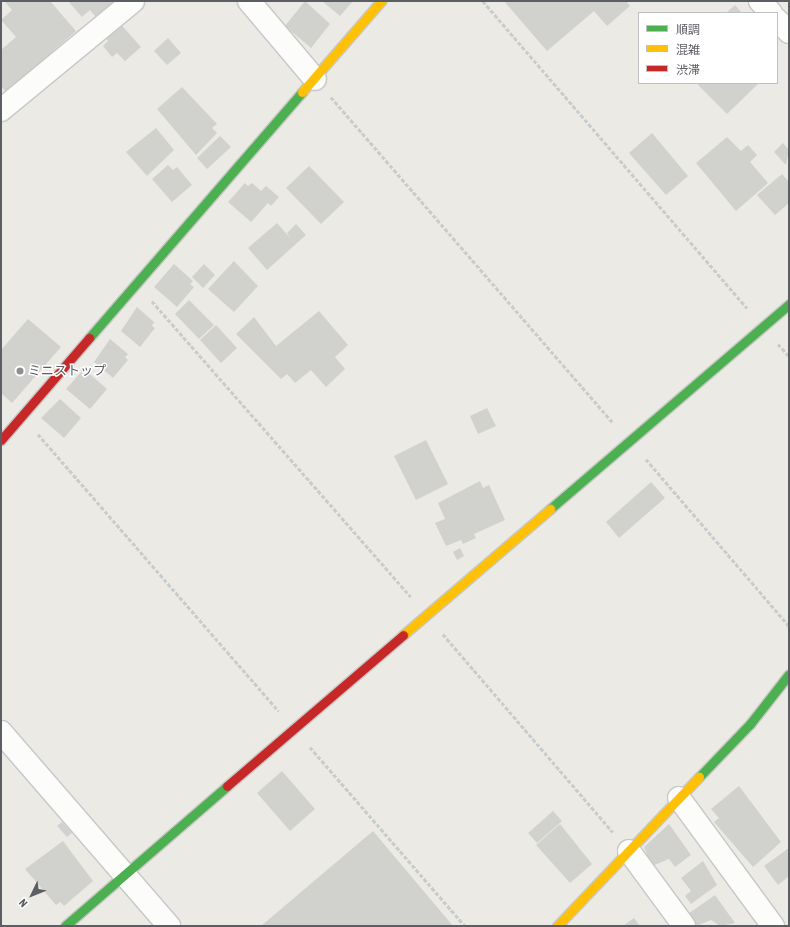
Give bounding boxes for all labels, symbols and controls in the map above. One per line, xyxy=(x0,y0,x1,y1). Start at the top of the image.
legend xyxy=(638,12,778,84)
text: 順調 xyxy=(676,23,700,37)
text: 混雑 xyxy=(676,43,700,57)
text: 渋滞 xyxy=(676,63,700,77)
place label: ミニストップ xyxy=(28,363,106,379)
marker: ミニストップ xyxy=(15,366,25,376)
north arrow xyxy=(12,875,52,915)
text: N xyxy=(17,897,30,910)

